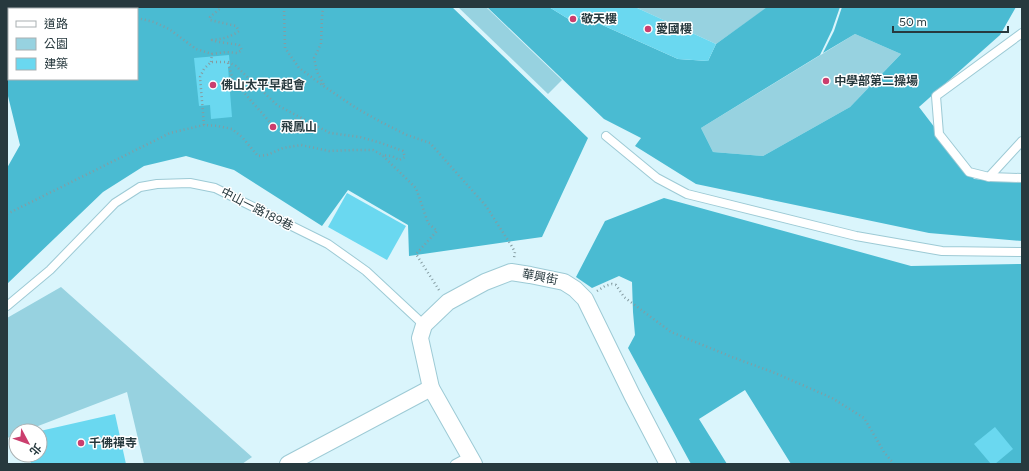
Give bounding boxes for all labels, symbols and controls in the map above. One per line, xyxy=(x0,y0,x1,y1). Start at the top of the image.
legend xyxy=(8,8,138,80)
scale bar xyxy=(893,8,1008,34)
place label: 敬天樓 xyxy=(581,12,617,26)
marker: 敬天樓 xyxy=(568,14,578,24)
text: 50 m xyxy=(899,15,927,29)
text: 道路 xyxy=(44,17,68,31)
place label: 愛國樓 xyxy=(656,22,692,36)
marker: 愛國樓 xyxy=(643,24,653,34)
text: 公園 xyxy=(44,37,68,51)
text: 建築 xyxy=(44,57,68,71)
place label: 中學部第二操場 xyxy=(834,74,918,88)
marker: 中學部第二操場 xyxy=(821,76,831,86)
place label: 佛山太平早起會 xyxy=(221,78,305,92)
marker: 佛山太平早起會 xyxy=(208,80,218,90)
place label: 飛鳳山 xyxy=(281,120,317,134)
marker: 飛鳳山 xyxy=(268,122,278,132)
street label: 中山一路189巷 xyxy=(219,185,295,233)
street label: 華興街 xyxy=(521,267,559,287)
north arrow xyxy=(8,423,48,463)
place label: 千佛禪寺 xyxy=(89,436,137,450)
marker: 千佛禪寺 xyxy=(76,438,86,448)
text: 北 xyxy=(27,441,44,458)

